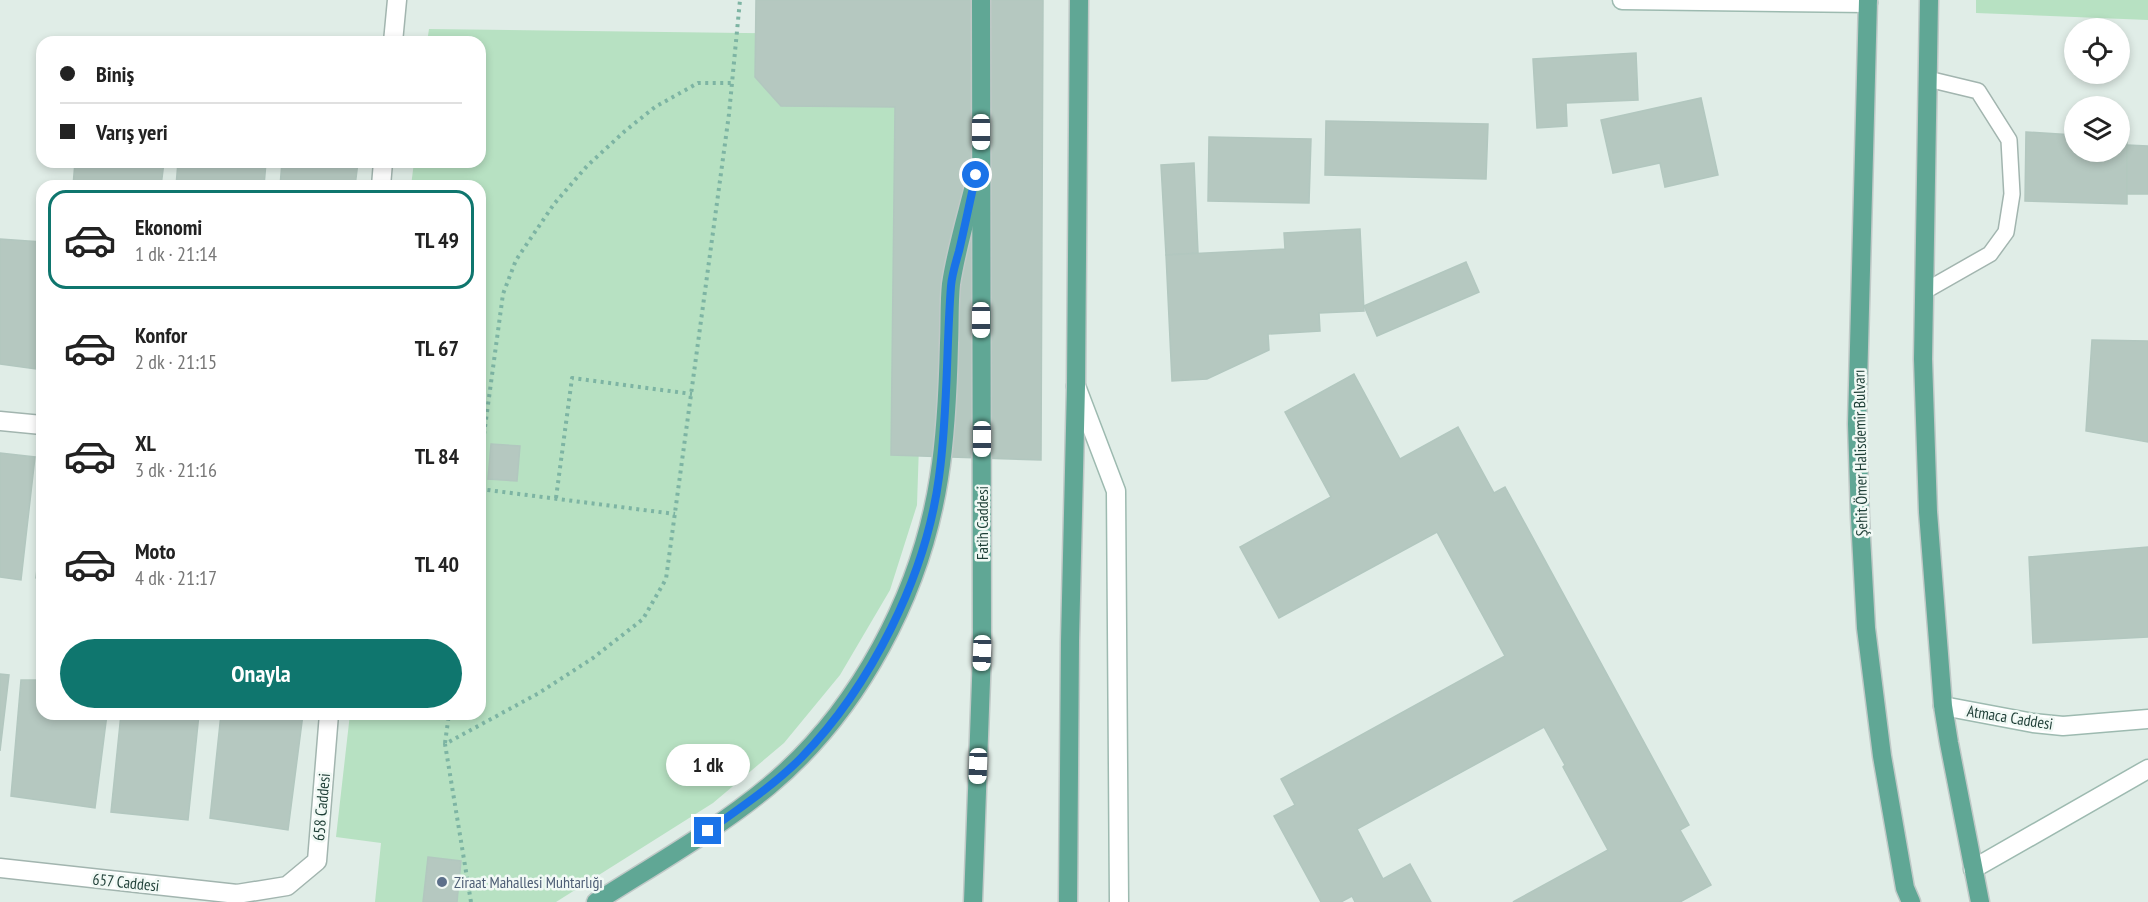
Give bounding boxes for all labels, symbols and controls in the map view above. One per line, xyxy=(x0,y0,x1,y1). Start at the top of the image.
map controls xyxy=(2064,18,2130,162)
button: locate xyxy=(2064,18,2130,84)
text: Biniş xyxy=(96,60,134,88)
button: layers xyxy=(2064,96,2130,162)
car xyxy=(972,114,990,150)
text: Varış yeri xyxy=(96,118,168,146)
route start xyxy=(962,161,989,188)
icon: car xyxy=(63,213,117,267)
text: Ekonomi xyxy=(135,213,202,241)
text: TL 49 xyxy=(415,226,459,254)
text: 1 dk · 21:14 xyxy=(135,241,217,267)
car xyxy=(972,302,990,338)
icon: car xyxy=(63,321,117,375)
text: Konfor xyxy=(135,321,187,349)
text: TL 67 xyxy=(415,334,459,362)
text: 2 dk · 21:15 xyxy=(135,349,217,375)
street label: Şehit Ömer Halisdemir Bulvarı xyxy=(1849,369,1871,537)
car xyxy=(973,421,991,457)
icon: car xyxy=(63,429,117,483)
text: XL xyxy=(135,429,156,457)
text: TL 84 xyxy=(415,442,459,470)
text: 3 dk · 21:16 xyxy=(135,457,217,483)
street label: Fatih Caddesi xyxy=(972,486,992,560)
icon: car xyxy=(63,537,117,591)
text: Moto xyxy=(135,537,176,565)
text: TL 40 xyxy=(415,550,459,578)
text: 4 dk · 21:17 xyxy=(135,565,217,591)
car xyxy=(972,635,992,671)
button: Onayla xyxy=(60,639,462,708)
street label: Atmaca Caddesi xyxy=(1966,700,2054,734)
callout: 1 dk xyxy=(666,744,750,786)
car xyxy=(968,748,988,784)
text: 1 dk xyxy=(693,752,723,778)
street label: 658 Caddesi xyxy=(308,772,334,842)
route end xyxy=(694,817,721,844)
street label: 657 Caddesi xyxy=(92,869,160,895)
place label: Ziraat Mahallesi Muhtarlığı xyxy=(454,872,603,892)
marker: Ziraat Mahallesi Muhtarlığı xyxy=(435,875,449,889)

